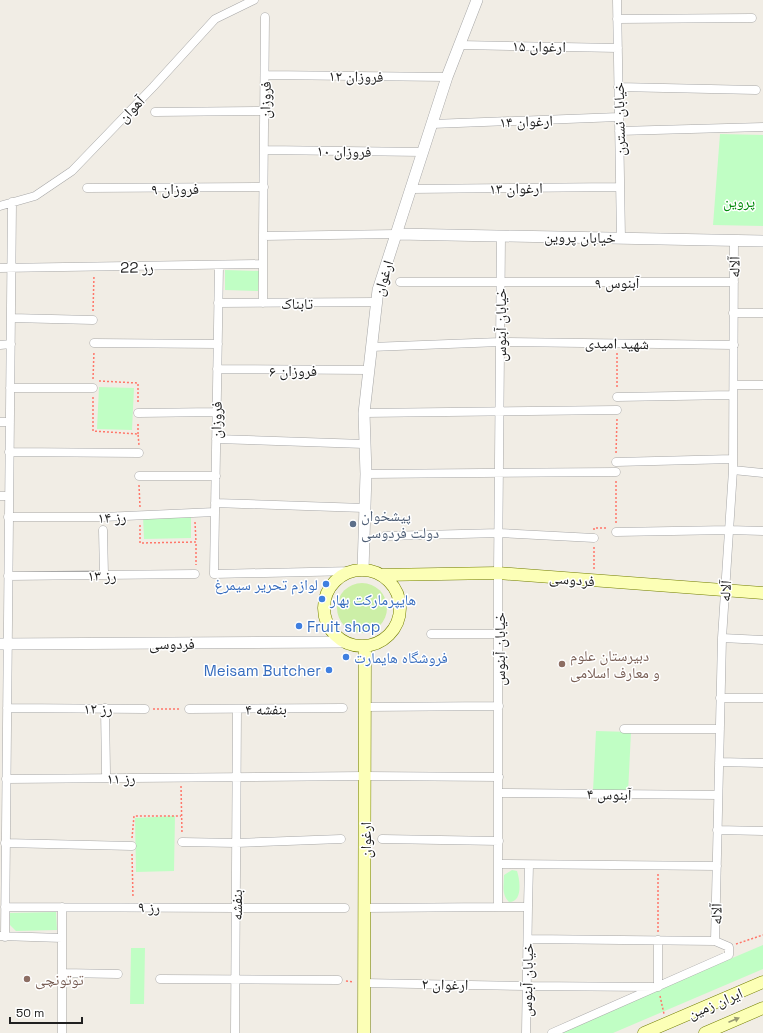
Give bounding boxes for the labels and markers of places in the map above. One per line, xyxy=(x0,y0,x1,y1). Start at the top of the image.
place label: پیشخوان دولت فردوسی xyxy=(361,506,439,543)
marker: پیشخوان دولت فردوسی xyxy=(348,519,358,529)
place label: لوازم تحریر سیمرغ xyxy=(214,575,318,595)
marker: لوازم تحریر سیمرغ xyxy=(321,579,331,589)
place label: هایپرمارکت بهار xyxy=(329,590,416,609)
marker: هایپرمارکت بهار xyxy=(317,594,327,604)
place label: Fruit shop xyxy=(307,617,380,636)
marker: Fruit shop xyxy=(294,621,304,631)
place label: دبیرستان علوم و معارف اسلامی xyxy=(570,646,660,683)
place label: فروشگاه هایمارت xyxy=(354,648,448,667)
marker: فروشگاه هایمارت xyxy=(341,652,351,662)
marker: دبیرستان علوم و معارف اسلامی xyxy=(557,659,567,669)
place label: Meisam Butcher xyxy=(204,661,321,680)
marker: Meisam Butcher xyxy=(324,665,334,675)
place label: توتونچی xyxy=(35,970,84,990)
marker: توتونچی xyxy=(22,974,32,984)

